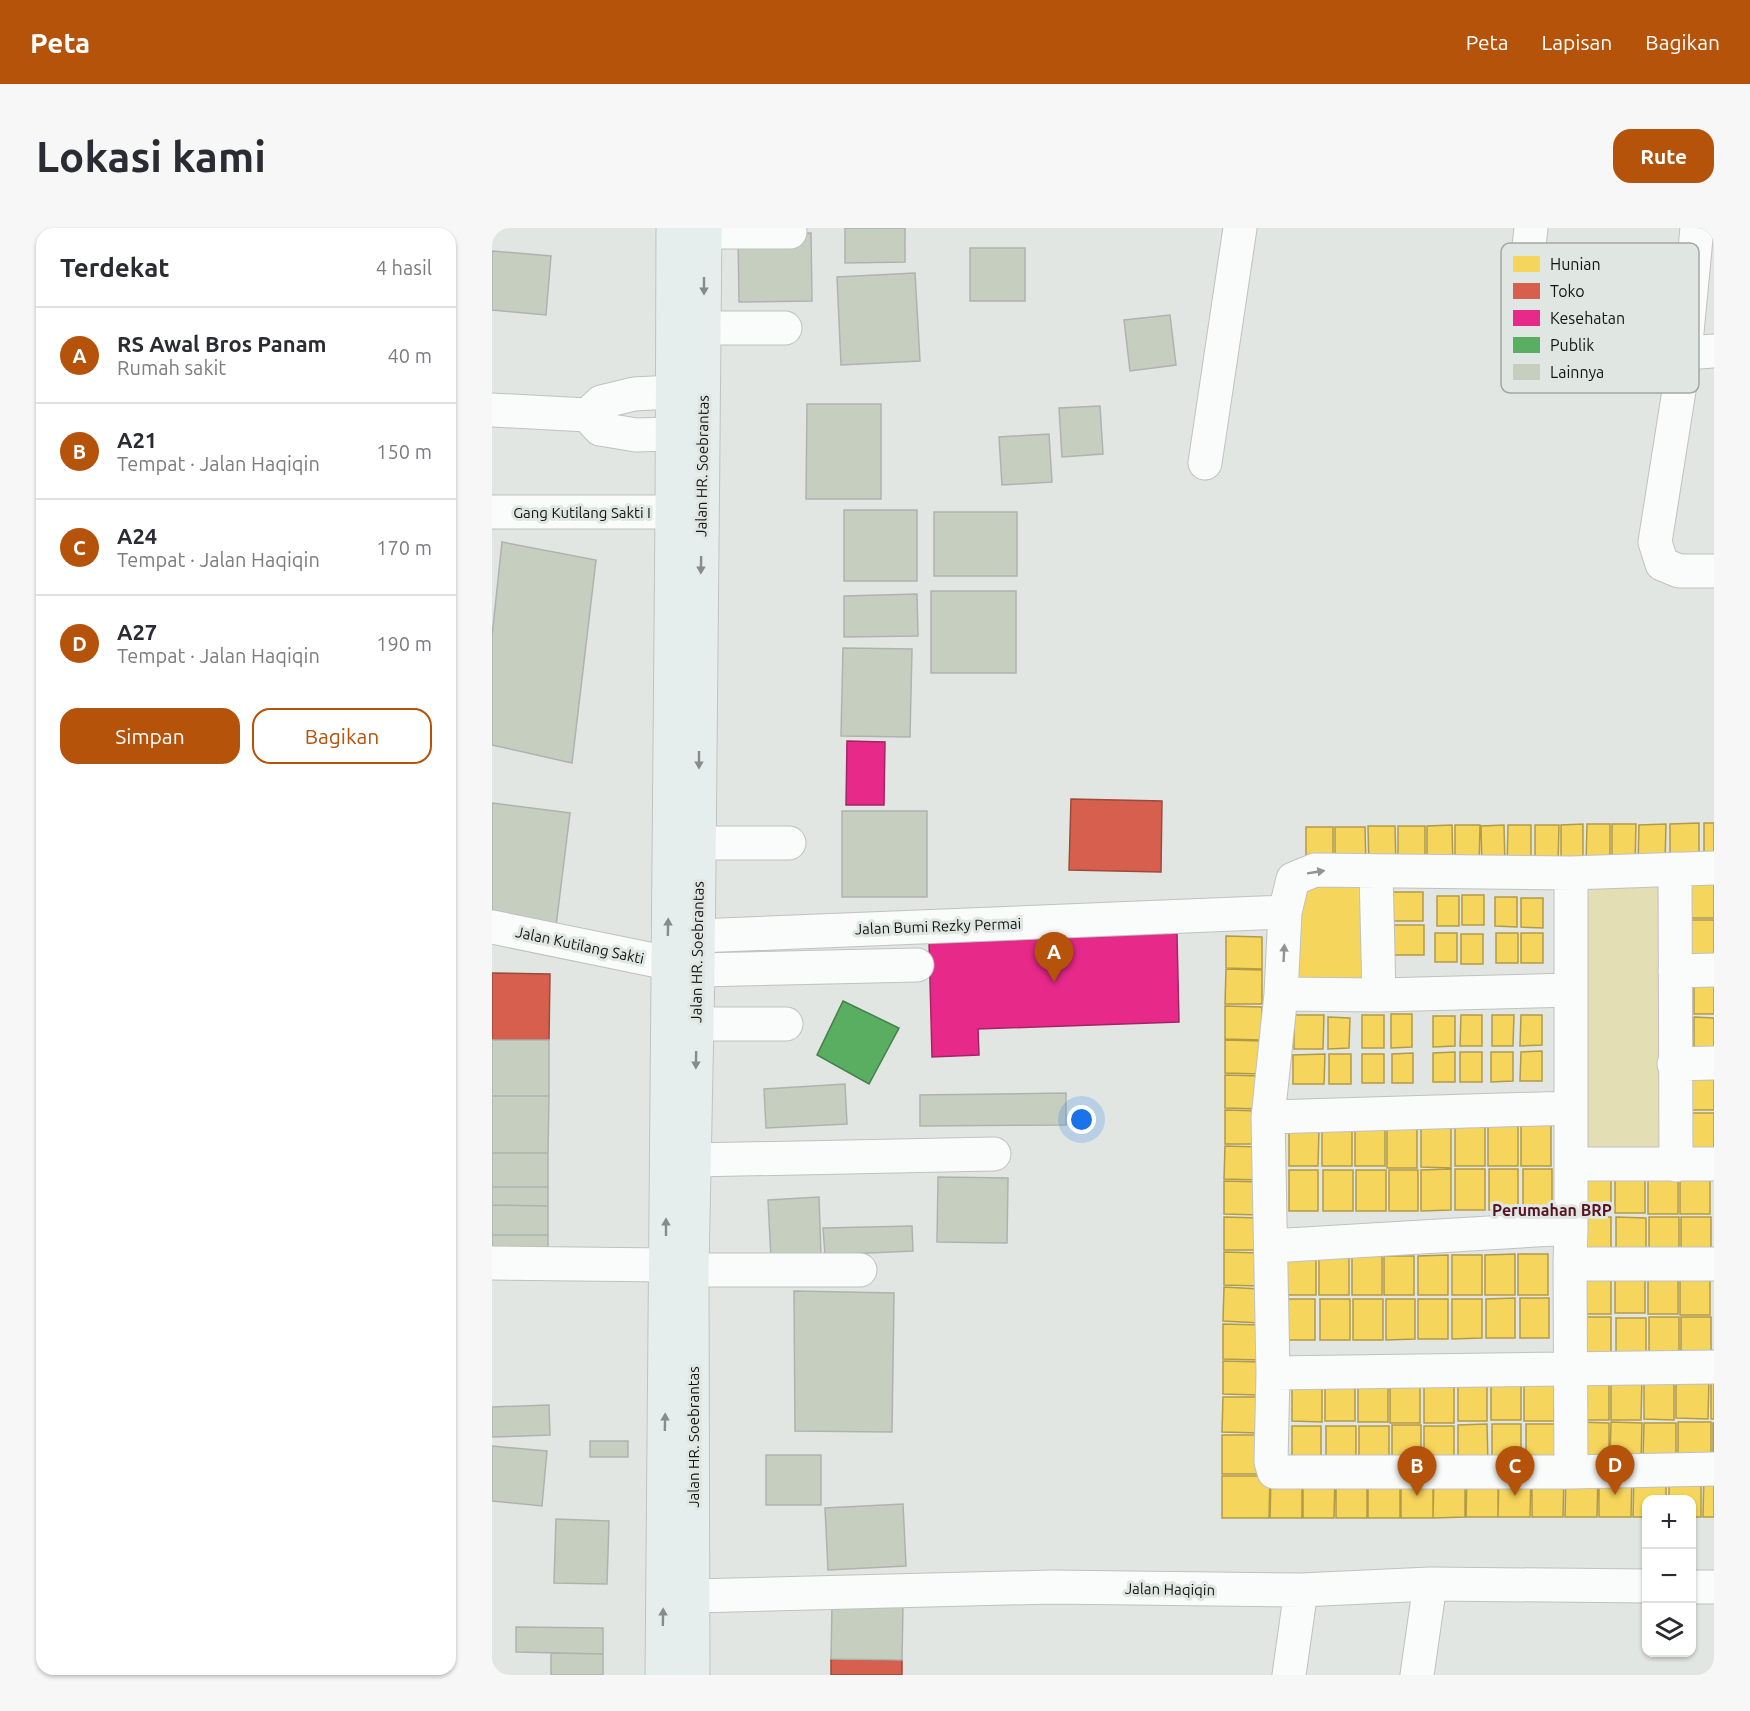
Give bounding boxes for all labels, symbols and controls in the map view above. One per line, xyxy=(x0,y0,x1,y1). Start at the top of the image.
text: Peta xyxy=(30,27,90,58)
text: Peta xyxy=(1466,30,1509,54)
text: Lapisan xyxy=(1542,30,1612,54)
text: Bagikan xyxy=(1645,30,1720,54)
button: Rute xyxy=(1613,129,1714,183)
text: Lokasi kami xyxy=(36,133,266,180)
legend xyxy=(1501,243,1699,393)
text: Terdekat xyxy=(60,253,170,282)
text: Hunian xyxy=(1550,255,1601,273)
text: 4 hasil xyxy=(376,256,432,279)
one-way arrow xyxy=(699,277,709,296)
text: Toko xyxy=(1550,282,1585,300)
text: Kesehatan xyxy=(1550,309,1625,327)
text: RS Awal Bros Panam xyxy=(117,331,327,356)
text: Publik xyxy=(1550,336,1594,354)
text: A xyxy=(72,344,87,367)
text: 40 m xyxy=(388,344,432,367)
text: Rumah sakit xyxy=(117,356,226,379)
text: Lainnya xyxy=(1550,363,1604,381)
street label: Jalan HR. Soebrantas xyxy=(692,395,712,537)
text: A21 xyxy=(117,427,157,452)
text: B xyxy=(73,440,86,463)
text: 150 m xyxy=(376,440,432,463)
text: Tempat · Jalan Haqiqin xyxy=(117,452,320,475)
street label: Gang Kutilang Sakti I xyxy=(513,504,651,521)
text: A24 xyxy=(117,523,157,548)
text: C xyxy=(73,536,86,559)
text: 170 m xyxy=(376,536,432,559)
text: Tempat · Jalan Haqiqin xyxy=(117,548,320,571)
one-way arrow xyxy=(696,556,706,575)
text: A27 xyxy=(117,619,157,644)
text: D xyxy=(72,632,87,655)
text: 190 m xyxy=(376,632,432,655)
text: Tempat · Jalan Haqiqin xyxy=(117,644,320,667)
button: Simpan xyxy=(60,708,240,764)
button: Bagikan xyxy=(252,708,432,764)
one-way arrow xyxy=(694,751,704,770)
one-way arrow xyxy=(1307,868,1326,877)
street label: Jalan HR. Soebrantas xyxy=(687,881,707,1023)
street label: Jalan Bumi Rezky Permai xyxy=(854,915,1022,937)
one-way arrow xyxy=(663,917,673,936)
street label: Jalan Kutilang Sakti xyxy=(514,923,646,967)
pin: A xyxy=(1034,932,1074,982)
one-way arrow xyxy=(1279,944,1288,963)
one-way arrow xyxy=(691,1051,700,1070)
your location xyxy=(1067,1105,1096,1134)
district label: Perumahan BRP xyxy=(1492,1201,1612,1219)
one-way arrow xyxy=(661,1217,671,1236)
street label: Jalan HR. Soebrantas xyxy=(685,1366,702,1508)
one-way arrow xyxy=(660,1412,670,1431)
pin: B xyxy=(1398,1446,1436,1496)
pin: C xyxy=(1496,1446,1534,1496)
pin: D xyxy=(1596,1446,1634,1495)
map controls xyxy=(1642,1495,1696,1657)
button: + xyxy=(1642,1495,1696,1549)
button: − xyxy=(1642,1549,1696,1603)
street label: Jalan Haqiqin xyxy=(1125,1580,1215,1598)
button: layers xyxy=(1642,1603,1696,1657)
one-way arrow xyxy=(658,1607,668,1626)

